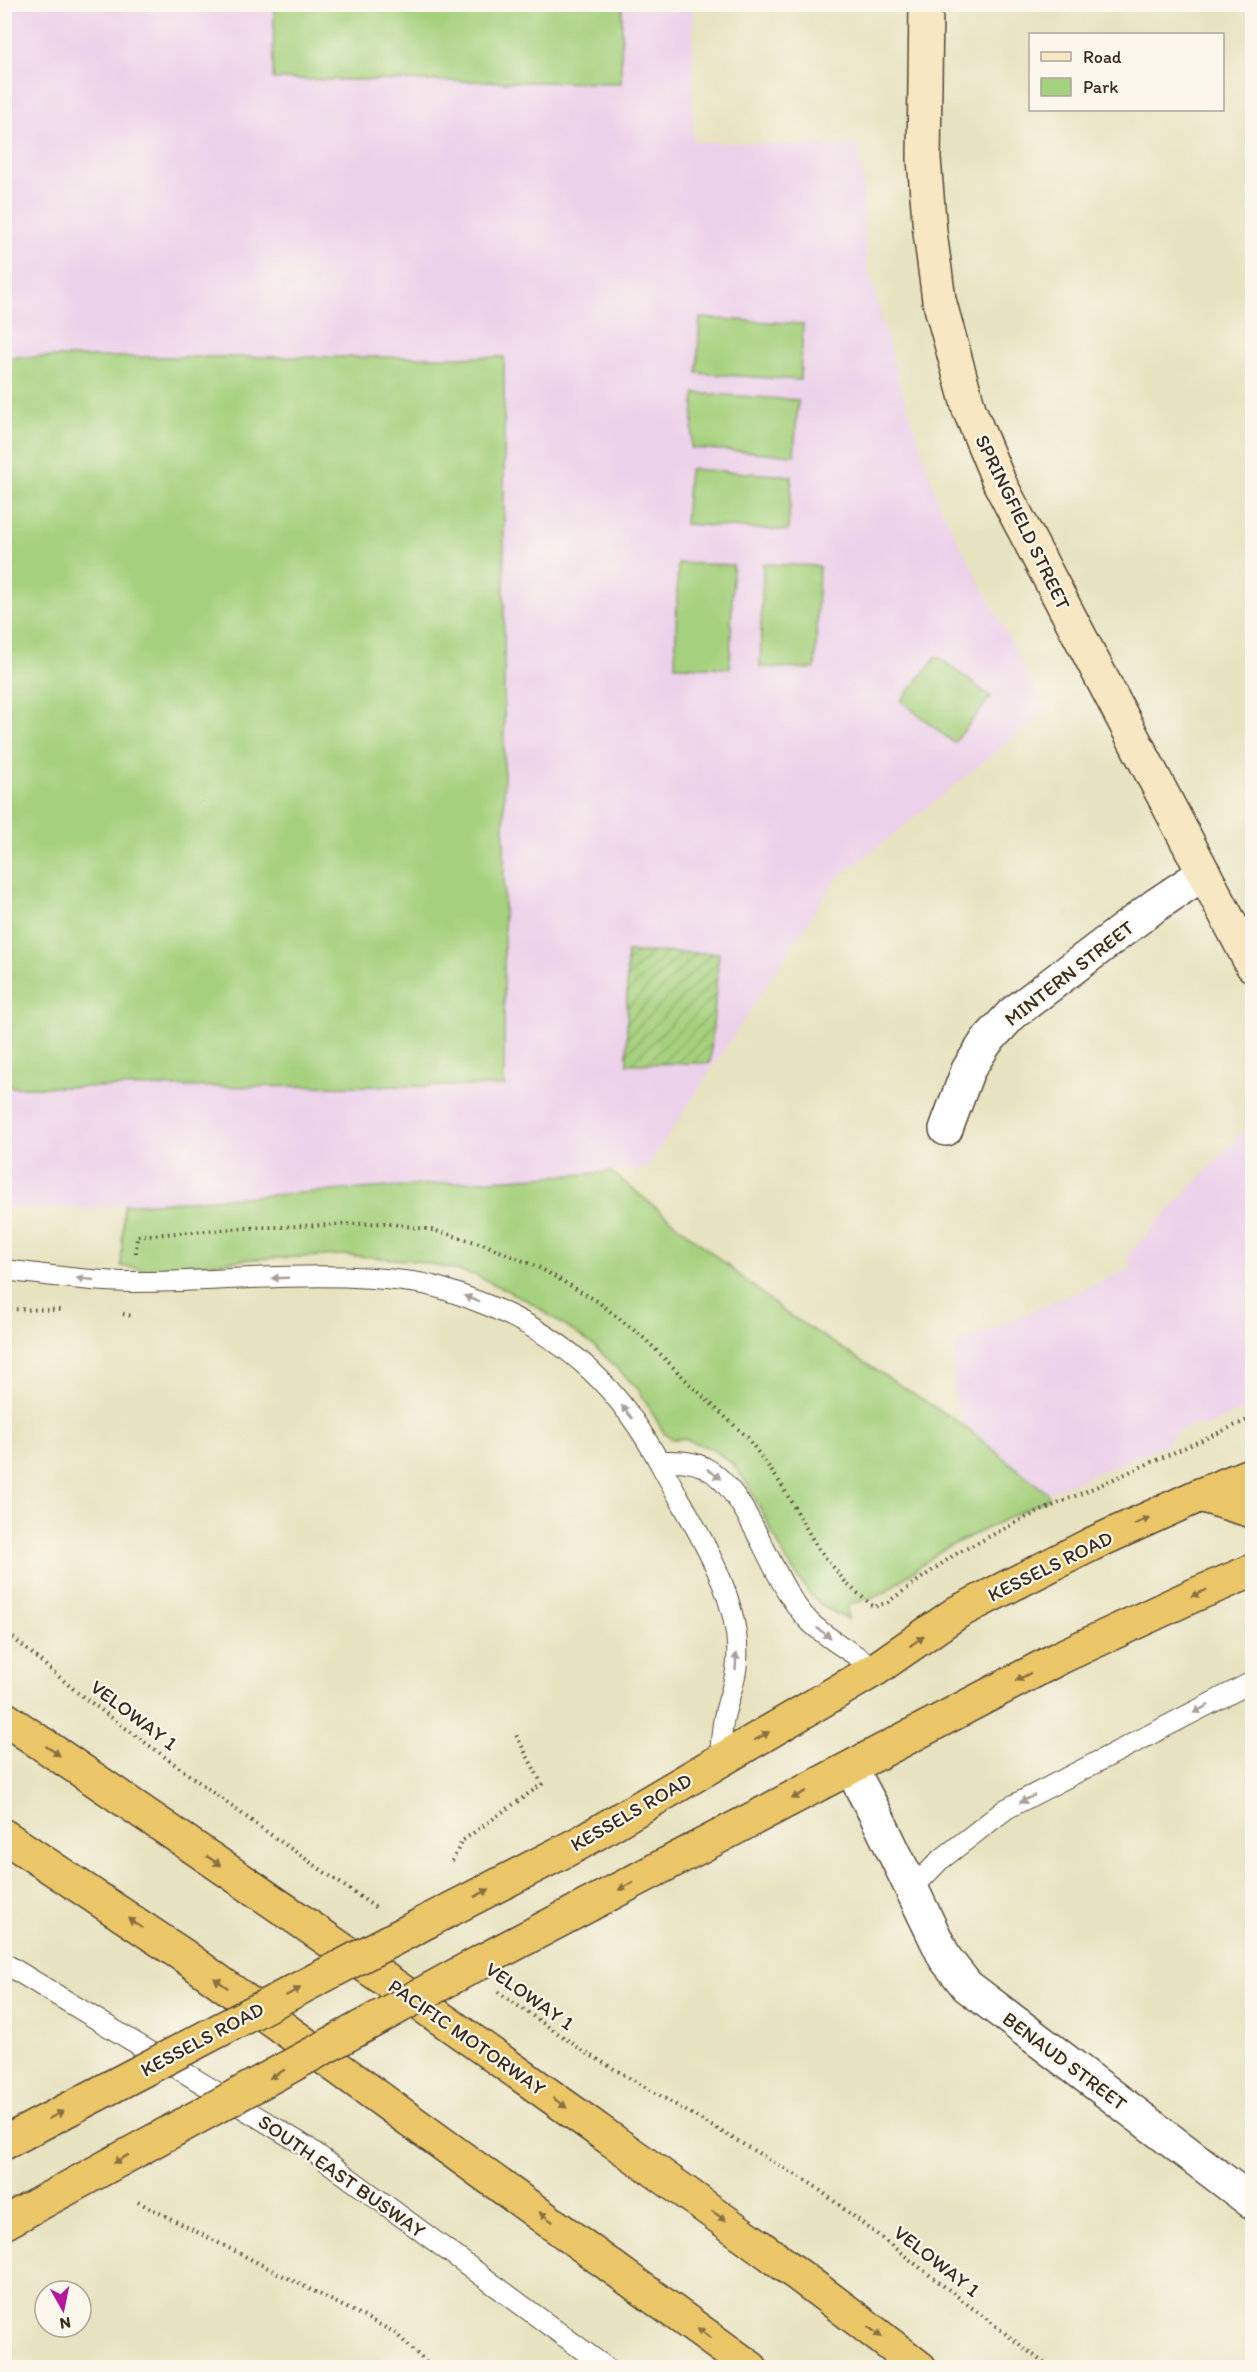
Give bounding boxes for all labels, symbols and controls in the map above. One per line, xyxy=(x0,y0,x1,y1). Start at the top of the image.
legend xyxy=(1029,33,1224,111)
text: Road xyxy=(1083,46,1122,68)
text: Park xyxy=(1083,76,1118,98)
street label: SPRINGFIELD STREET xyxy=(970,431,1076,613)
street label: MINTERN STREET xyxy=(1000,915,1138,1031)
one-way arrow xyxy=(271,1273,290,1282)
one-way arrow xyxy=(76,1274,95,1284)
one-way arrow xyxy=(463,1294,481,1303)
one-way arrow xyxy=(621,1404,634,1420)
one-way arrow xyxy=(705,1468,721,1480)
one-way arrow xyxy=(1134,1517,1151,1526)
street label: KESSELS ROAD xyxy=(984,1525,1116,1607)
one-way arrow xyxy=(1190,1589,1207,1598)
one-way arrow xyxy=(815,1627,831,1639)
one-way arrow xyxy=(909,1636,925,1647)
one-way arrow xyxy=(732,1651,741,1670)
one-way arrow xyxy=(1014,1673,1031,1682)
street label: VELOWAY 1 xyxy=(86,1675,182,1755)
one-way arrow xyxy=(1192,1704,1209,1714)
one-way arrow xyxy=(754,1731,771,1741)
one-way arrow xyxy=(45,1745,61,1756)
street label: KESSELS ROAD xyxy=(566,1768,696,1856)
one-way arrow xyxy=(790,1790,807,1800)
one-way arrow xyxy=(1019,1794,1036,1803)
one-way arrow xyxy=(206,1855,222,1867)
one-way arrow xyxy=(617,1880,635,1890)
one-way arrow xyxy=(474,1889,491,1898)
one-way arrow xyxy=(127,1918,143,1929)
street label: VELOWAY 1 xyxy=(481,1957,579,2035)
street label: PACIFIC MOTORWAY xyxy=(384,1974,551,2101)
one-way arrow xyxy=(214,1977,230,1989)
one-way arrow xyxy=(284,1987,301,1997)
street label: KESSELS ROAD xyxy=(136,1996,268,2082)
street label: BENAUD STREET xyxy=(998,2006,1132,2116)
one-way arrow xyxy=(268,2069,285,2079)
one-way arrow xyxy=(552,2097,568,2109)
street label: SOUTH EAST BUSWAY xyxy=(254,2109,431,2243)
one-way arrow xyxy=(48,2110,65,2120)
one-way arrow xyxy=(112,2154,129,2164)
one-way arrow xyxy=(711,2210,726,2222)
one-way arrow xyxy=(539,2212,554,2224)
street label: VELOWAY 1 xyxy=(889,2220,985,2302)
north arrow xyxy=(33,2279,93,2339)
text: N xyxy=(58,2313,72,2334)
one-way arrow xyxy=(868,2326,883,2338)
one-way arrow xyxy=(696,2327,711,2339)

